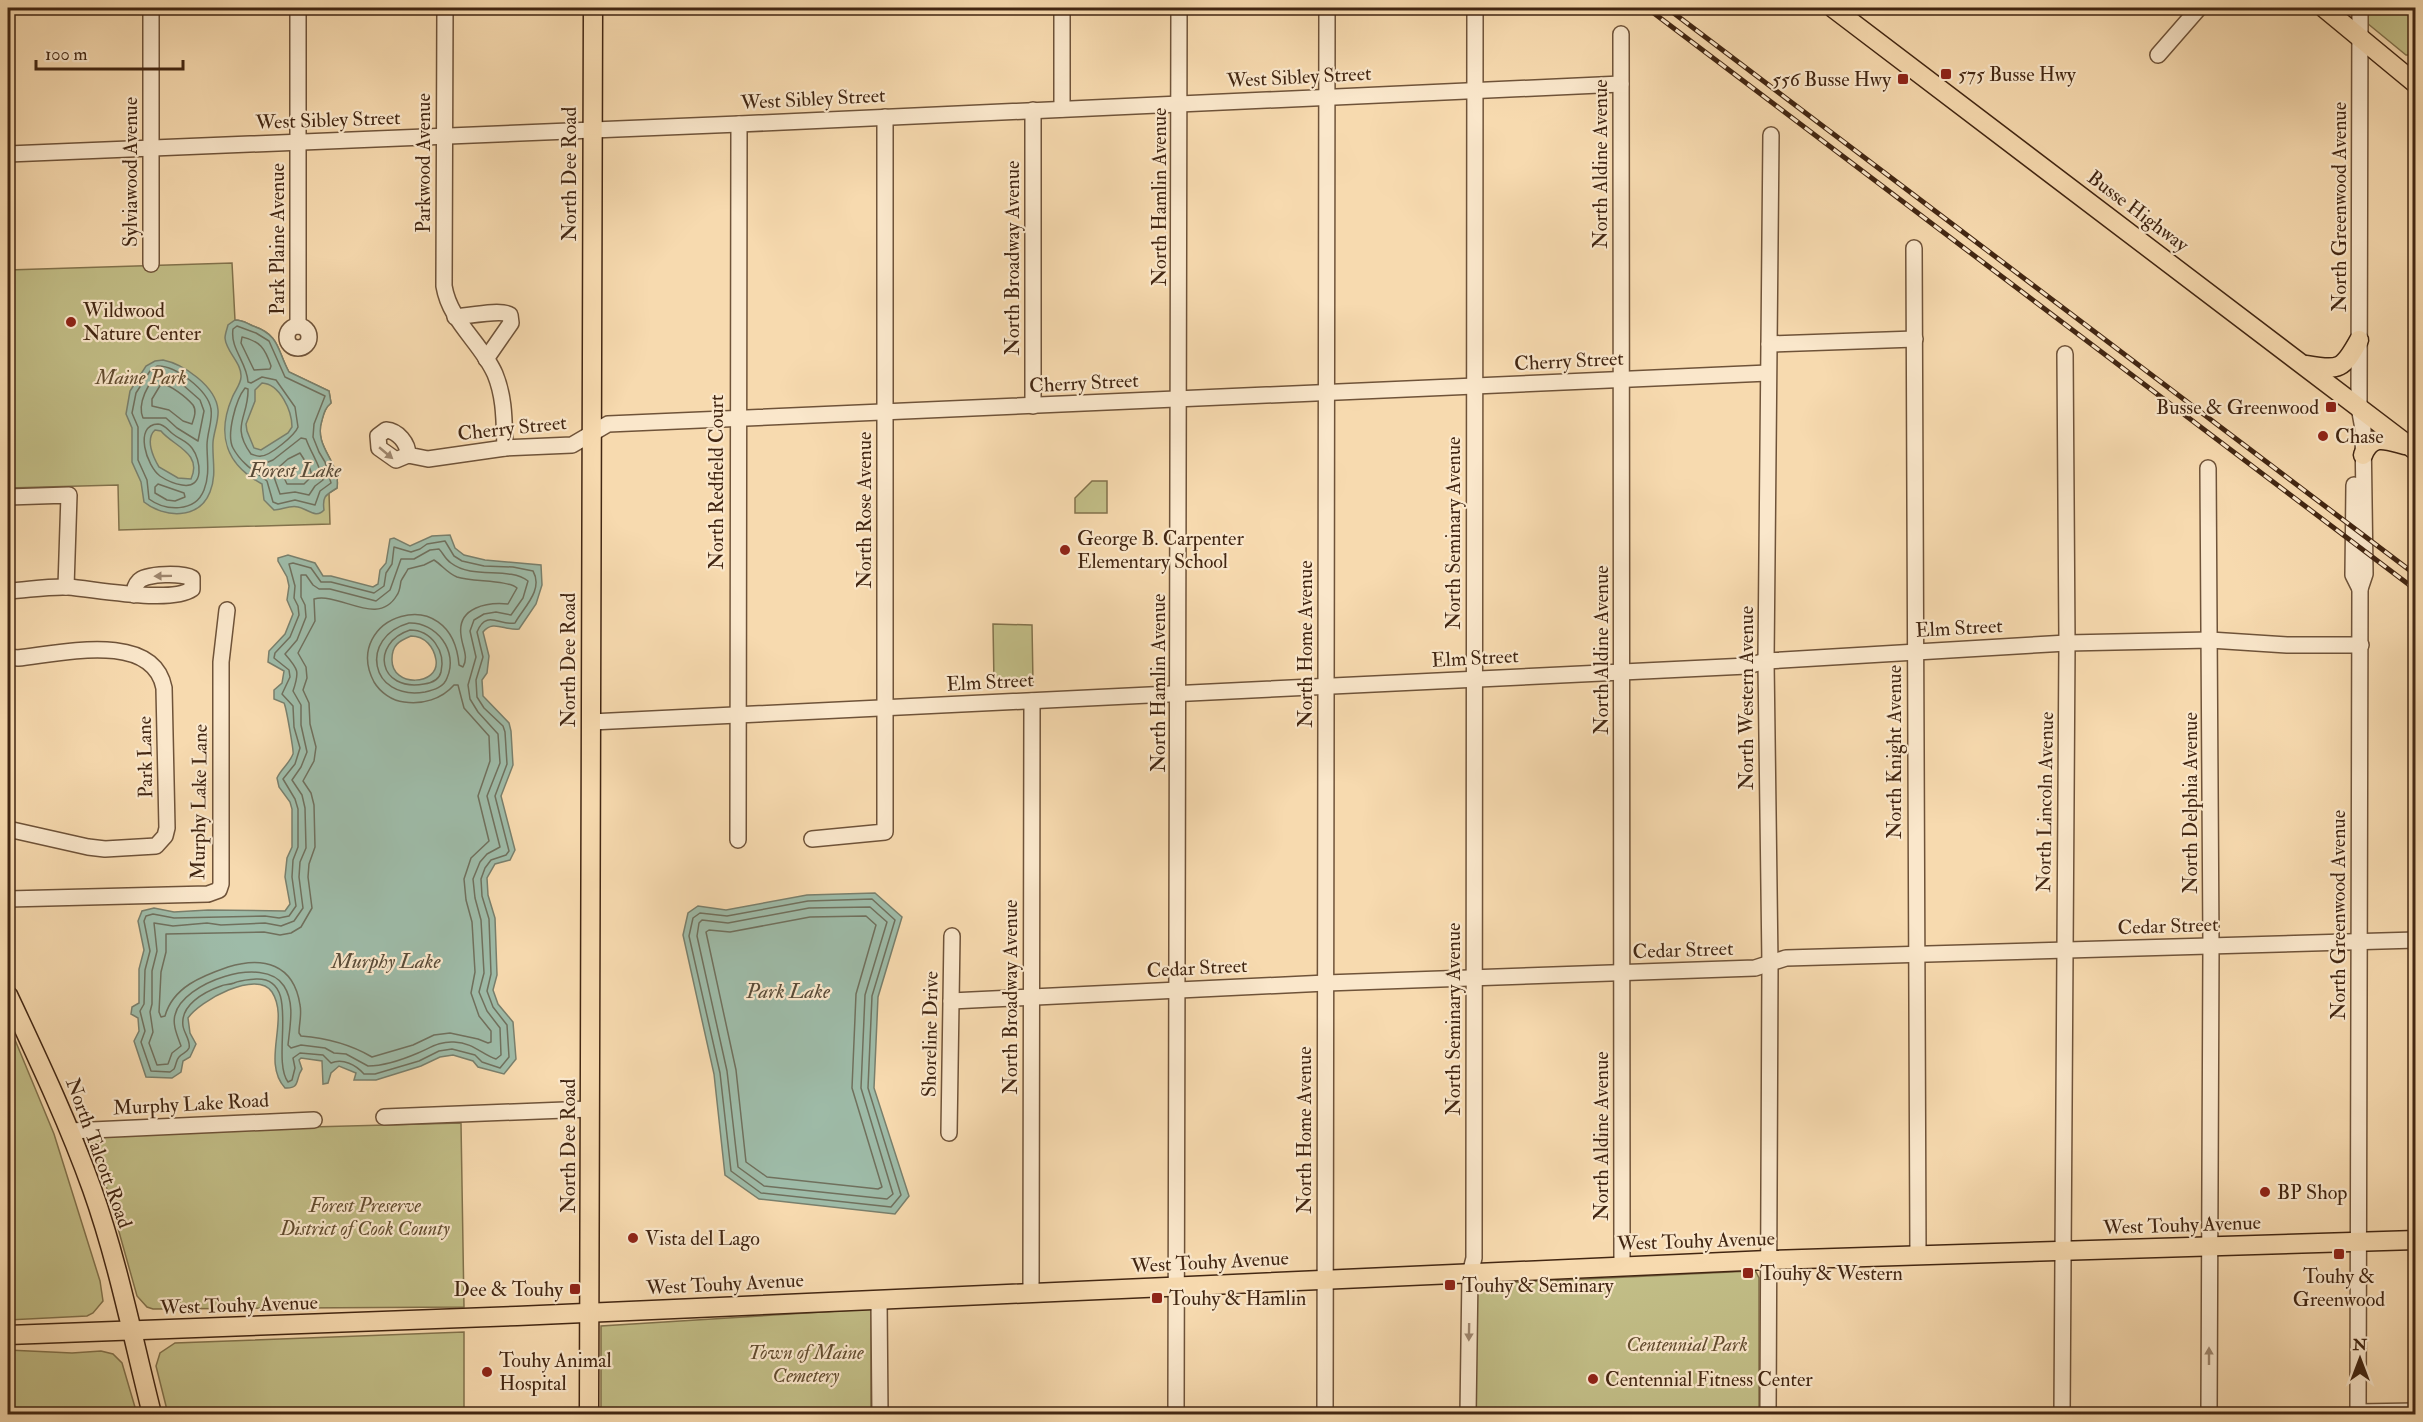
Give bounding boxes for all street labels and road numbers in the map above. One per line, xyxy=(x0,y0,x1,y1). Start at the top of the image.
street label: West Sibley Street xyxy=(1225,61,1373,93)
street label: North Aldine Avenue xyxy=(1588,79,1613,249)
street label: West Sibley Street xyxy=(739,83,887,115)
street label: Parkwood Avenue xyxy=(411,93,436,233)
street label: Sylviawood Avenue xyxy=(118,97,143,247)
street label: North Greenwood Avenue xyxy=(2327,102,2352,312)
street label: West Sibley Street xyxy=(254,105,401,135)
street label: North Dee Road xyxy=(557,106,582,241)
street label: North Hamlin Avenue xyxy=(1147,108,1172,286)
street label: North Broadway Avenue xyxy=(1000,161,1025,355)
street label: Park Plaine Avenue xyxy=(265,163,290,315)
street label: Busse Highway xyxy=(2082,165,2195,258)
street label: Cherry Street xyxy=(1514,346,1625,376)
street label: Cherry Street xyxy=(1029,368,1140,398)
street label: North Redfield Court xyxy=(704,394,729,570)
street label: Cherry Street xyxy=(456,410,568,446)
street label: North Rose Avenue xyxy=(852,432,877,588)
street label: North Seminary Avenue xyxy=(1441,437,1466,629)
street label: North Home Avenue xyxy=(1293,560,1318,728)
street label: North Aldine Avenue xyxy=(1589,565,1614,735)
street label: North Dee Road xyxy=(556,592,581,727)
street label: North Hamlin Avenue xyxy=(1146,594,1171,772)
street label: North Western Avenue xyxy=(1734,606,1759,790)
street label: Elm Street xyxy=(1915,613,2004,643)
street label: Elm Street xyxy=(1431,643,1520,673)
street label: North Knight Avenue xyxy=(1882,665,1907,839)
street label: Elm Street xyxy=(946,667,1035,697)
street label: North Lincoln Avenue xyxy=(2031,711,2059,893)
street label: North Delphia Avenue xyxy=(2178,712,2204,894)
street label: Park Lane xyxy=(132,716,158,798)
street label: Murphy Lake Lane xyxy=(185,724,214,880)
street label: North Greenwood Avenue xyxy=(2326,810,2351,1020)
street label: North Broadway Avenue xyxy=(998,900,1023,1094)
street label: Cedar Street xyxy=(2117,912,2219,940)
street label: North Seminary Avenue xyxy=(1441,923,1466,1115)
street label: Cedar Street xyxy=(1632,936,1734,964)
street label: Cedar Street xyxy=(1146,953,1249,983)
street label: Shoreline Drive xyxy=(916,971,944,1097)
street label: North Home Avenue xyxy=(1292,1046,1317,1214)
street label: North Aldine Avenue xyxy=(1589,1051,1614,1221)
street label: North Talcott Road xyxy=(60,1074,138,1232)
street label: North Dee Road xyxy=(556,1078,581,1213)
street label: Murphy Lake Road xyxy=(112,1087,270,1122)
street label: West Touhy Avenue xyxy=(2102,1210,2261,1240)
street label: West Touhy Avenue xyxy=(1616,1226,1775,1256)
street label: West Touhy Avenue xyxy=(1130,1245,1289,1279)
street label: West Touhy Avenue xyxy=(645,1267,804,1301)
street label: West Touhy Avenue xyxy=(159,1290,318,1320)

